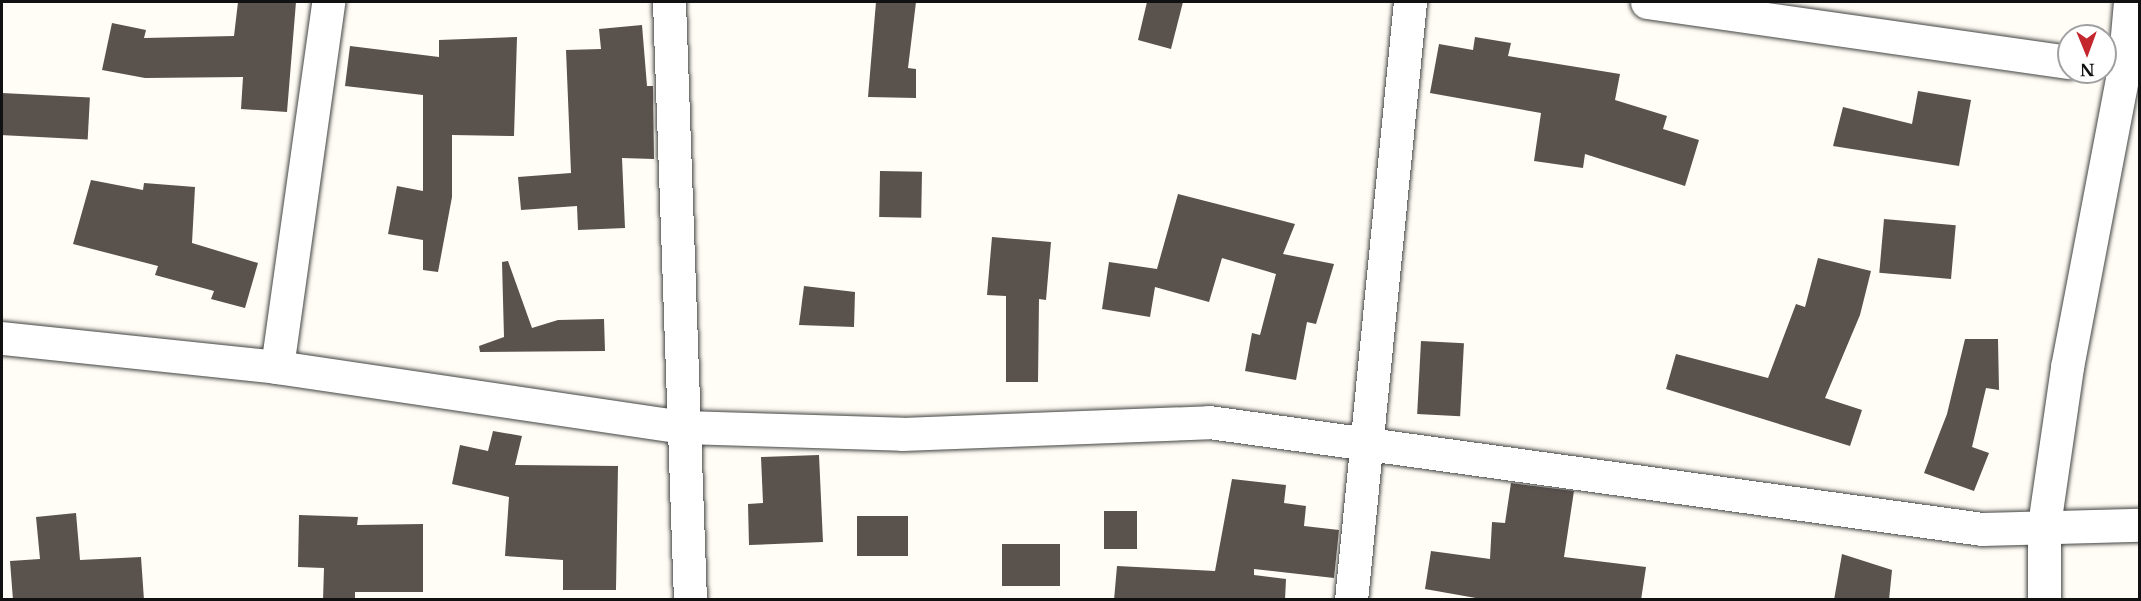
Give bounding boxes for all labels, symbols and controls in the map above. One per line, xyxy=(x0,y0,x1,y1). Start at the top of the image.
north arrow xyxy=(2057,24,2117,84)
text: N xyxy=(2080,60,2095,80)

